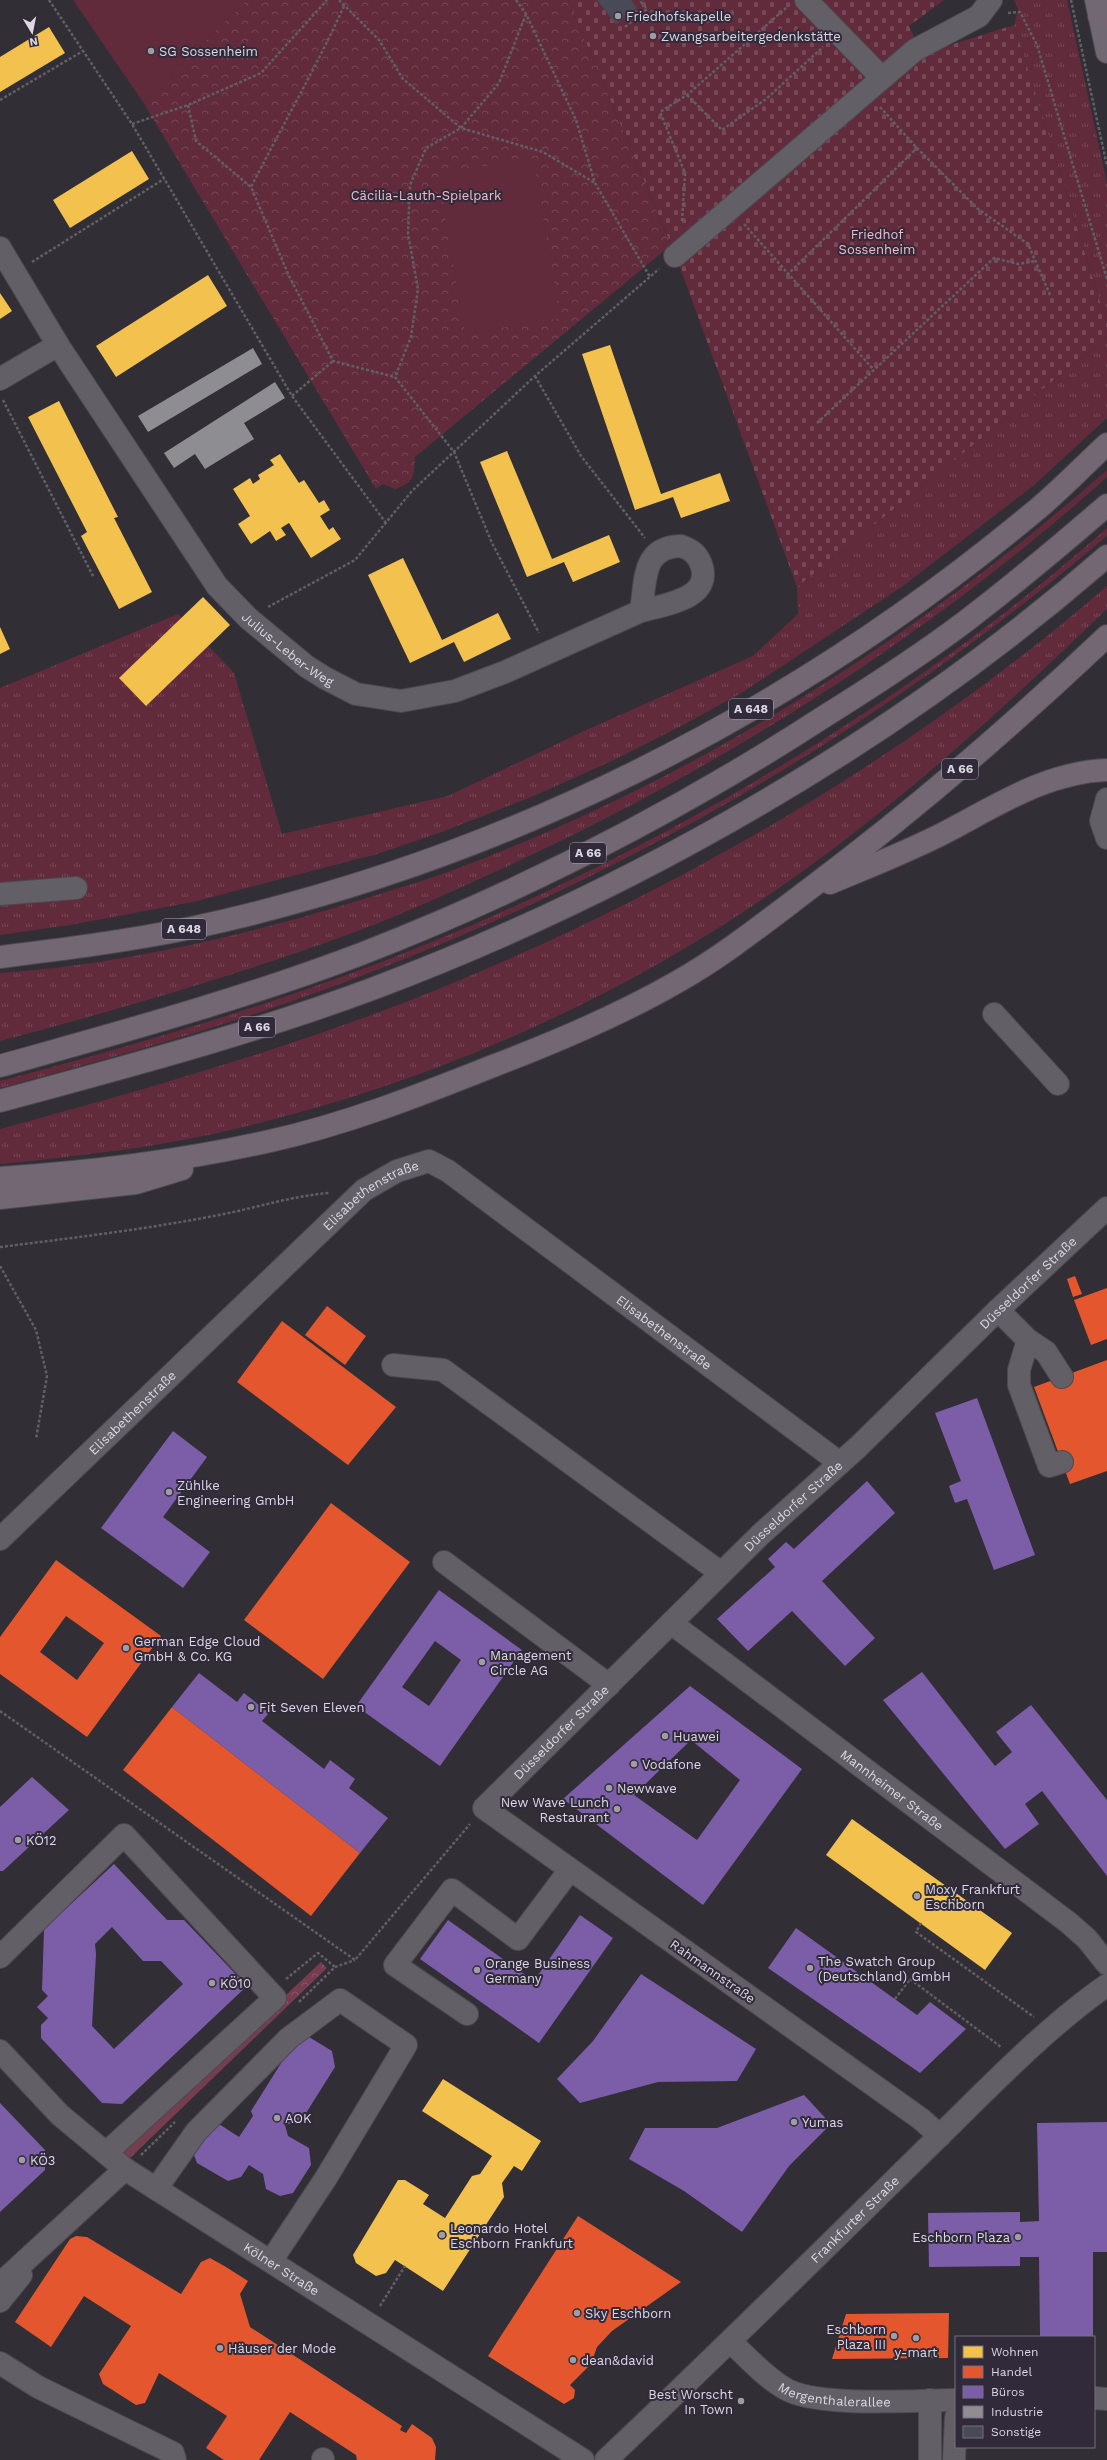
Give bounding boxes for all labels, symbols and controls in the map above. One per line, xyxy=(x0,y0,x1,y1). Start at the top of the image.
place label: Friedhofskapelle xyxy=(626,9,731,24)
marker: Friedhofskapelle xyxy=(613,11,623,21)
north arrow xyxy=(12,12,52,52)
place label: Zwangsarbeitergedenkstätte xyxy=(661,29,841,44)
marker: Zwangsarbeitergedenkstätte xyxy=(648,31,658,41)
text: N xyxy=(29,34,39,48)
place label: SG Sossenheim xyxy=(159,44,258,59)
marker: SG Sossenheim xyxy=(146,46,156,56)
park label: Cäcilia-Lauth-Spielpark xyxy=(351,188,502,203)
park label: Friedhof Sossenheim xyxy=(839,227,915,257)
street label: Julius-Leber-Weg xyxy=(239,609,336,689)
road number: A 648 xyxy=(729,699,773,719)
road number: A 66 xyxy=(942,759,978,779)
road number: A 66 xyxy=(570,843,606,863)
road number: A 648 xyxy=(162,919,206,939)
road number: A 66 xyxy=(239,1017,275,1037)
street label: Elisabethenstraße xyxy=(320,1158,420,1234)
street label: Düsseldorfer Straße xyxy=(976,1234,1080,1332)
street label: Elisabethenstraße xyxy=(613,1292,714,1373)
street label: Elisabethenstraße xyxy=(86,1368,179,1458)
street label: Düsseldorfer Straße xyxy=(741,1458,846,1555)
place label: Zühlke Engineering GmbH xyxy=(177,1478,294,1508)
marker: Zühlke Engineering GmbH xyxy=(164,1487,174,1497)
place label: German Edge Cloud GmbH & Co. KG xyxy=(134,1634,260,1664)
marker: German Edge Cloud GmbH & Co. KG xyxy=(121,1643,131,1653)
place label: Management Circle AG xyxy=(490,1648,572,1678)
marker: Management Circle AG xyxy=(477,1657,487,1667)
street label: Düsseldorfer Straße xyxy=(511,1682,612,1783)
place label: Fit Seven Eleven xyxy=(259,1700,365,1715)
marker: Fit Seven Eleven xyxy=(246,1702,256,1712)
place label: Huawei xyxy=(673,1729,719,1744)
marker: Huawei xyxy=(660,1731,670,1741)
street label: Mannheimer Straße xyxy=(838,1747,946,1834)
place label: Vodafone xyxy=(642,1757,701,1772)
marker: Vodafone xyxy=(629,1759,639,1769)
place label: Newwave xyxy=(617,1781,677,1796)
marker: Newwave xyxy=(604,1783,614,1793)
place label: New Wave Lunch Restaurant xyxy=(501,1795,610,1825)
marker: New Wave Lunch Restaurant xyxy=(612,1804,622,1814)
place label: KÖ12 xyxy=(26,1833,57,1848)
marker: KÖ12 xyxy=(13,1835,23,1845)
place label: Moxy Frankfurt Eschborn xyxy=(925,1882,1021,1912)
marker: Moxy Frankfurt Eschborn xyxy=(912,1891,922,1901)
street label: Rahmannstraße xyxy=(667,1937,758,2006)
place label: The Swatch Group (Deutschland) GmbH xyxy=(818,1954,951,1984)
place label: Orange Business Germany xyxy=(485,1956,590,1986)
marker: The Swatch Group (Deutschland) GmbH xyxy=(805,1963,815,1973)
marker: Orange Business Germany xyxy=(472,1965,482,1975)
place label: KÖ10 xyxy=(220,1976,251,1991)
marker: KÖ10 xyxy=(207,1978,217,1988)
place label: AOK xyxy=(285,2111,312,2126)
marker: AOK xyxy=(272,2113,282,2123)
place label: Yumas xyxy=(802,2115,844,2130)
marker: Yumas xyxy=(789,2117,799,2127)
place label: KÖ3 xyxy=(30,2153,55,2168)
marker: KÖ3 xyxy=(17,2155,27,2165)
street label: Frankfurter Straße xyxy=(808,2173,902,2266)
place label: Leonardo Hotel Eschborn Frankfurt xyxy=(450,2221,574,2251)
marker: Leonardo Hotel Eschborn Frankfurt xyxy=(437,2230,447,2240)
place label: Eschborn Plaza xyxy=(912,2230,1011,2245)
marker: Eschborn Plaza xyxy=(1013,2232,1023,2242)
street label: Kölner Straße xyxy=(241,2239,322,2299)
place label: Sky Eschborn xyxy=(585,2306,671,2321)
marker: Sky Eschborn xyxy=(572,2308,582,2318)
place label: Eschborn Plaza III xyxy=(826,2322,886,2352)
marker: Eschborn Plaza III xyxy=(889,2331,899,2341)
marker: y-mart xyxy=(911,2333,921,2343)
legend xyxy=(955,2336,1095,2448)
place label: Häuser der Mode xyxy=(228,2341,336,2356)
marker: Häuser der Mode xyxy=(215,2343,225,2353)
place label: y-mart xyxy=(894,2345,938,2360)
text: Wohnen xyxy=(991,2345,1039,2359)
place label: dean&david xyxy=(581,2353,654,2368)
marker: dean&david xyxy=(568,2355,578,2365)
text: Handel xyxy=(991,2365,1032,2379)
street label: Mergenthalerallee xyxy=(775,2379,891,2410)
text: Büros xyxy=(991,2385,1024,2399)
place label: Best Worscht In Town xyxy=(648,2387,734,2417)
marker: Best Worscht In Town xyxy=(736,2396,746,2406)
text: Industrie xyxy=(991,2405,1043,2419)
text: Sonstige xyxy=(991,2425,1041,2439)

